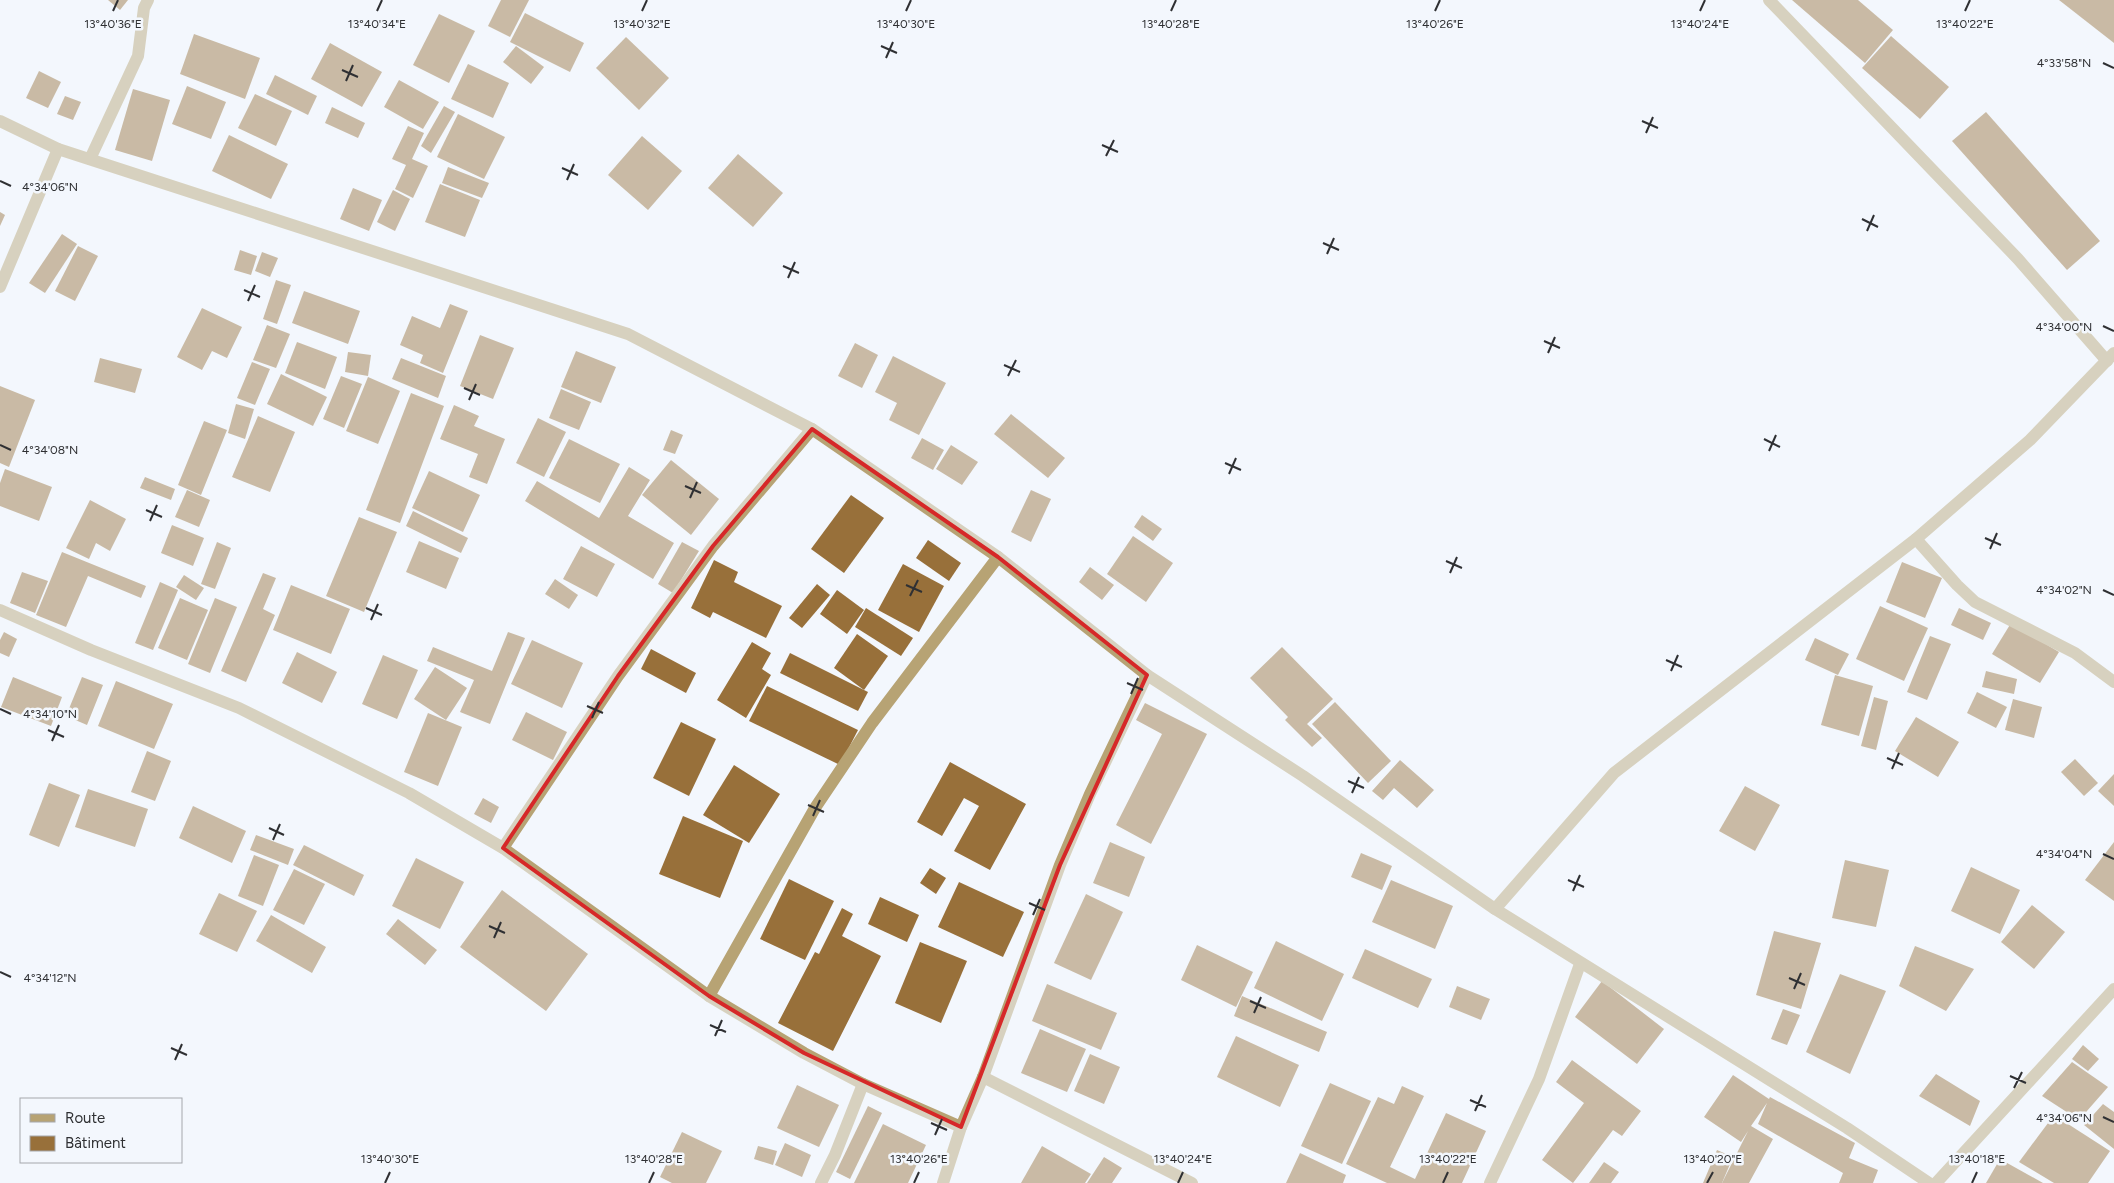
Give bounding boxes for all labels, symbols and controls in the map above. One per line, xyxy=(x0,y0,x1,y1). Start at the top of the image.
text: 13°40'36"E xyxy=(84,17,142,31)
text: 13°40'34"E xyxy=(348,17,406,31)
text: 13°40'32"E xyxy=(613,17,671,31)
text: 13°40'30"E xyxy=(877,17,935,31)
text: 13°40'28"E xyxy=(1142,17,1200,31)
text: 13°40'26"E xyxy=(1406,17,1464,31)
text: 13°40'24"E xyxy=(1671,17,1729,31)
text: 13°40'22"E xyxy=(1936,17,1994,31)
text: 4°33'58"N xyxy=(2037,56,2091,70)
text: 4°34'06"N xyxy=(22,180,78,194)
text: 4°34'00"N xyxy=(2036,320,2092,334)
text: 4°34'08"N xyxy=(22,443,78,457)
text: 4°34'02"N xyxy=(2036,583,2092,597)
text: 4°34'10"N xyxy=(23,707,77,721)
text: 4°34'04"N xyxy=(2036,847,2092,861)
text: 4°34'12"N xyxy=(23,971,77,985)
legend xyxy=(20,1098,182,1163)
text: Route xyxy=(65,1109,105,1127)
text: 4°34'06"N xyxy=(2036,1111,2092,1125)
text: Bâtiment xyxy=(65,1134,126,1152)
text: 13°40'30"E xyxy=(361,1152,419,1166)
text: 13°40'28"E xyxy=(625,1152,683,1166)
text: 13°40'26"E xyxy=(890,1152,948,1166)
text: 13°40'24"E xyxy=(1154,1152,1212,1166)
text: 13°40'22"E xyxy=(1419,1152,1477,1166)
text: 13°40'20"E xyxy=(1684,1152,1742,1166)
text: 13°40'18"E xyxy=(1949,1152,2005,1166)

